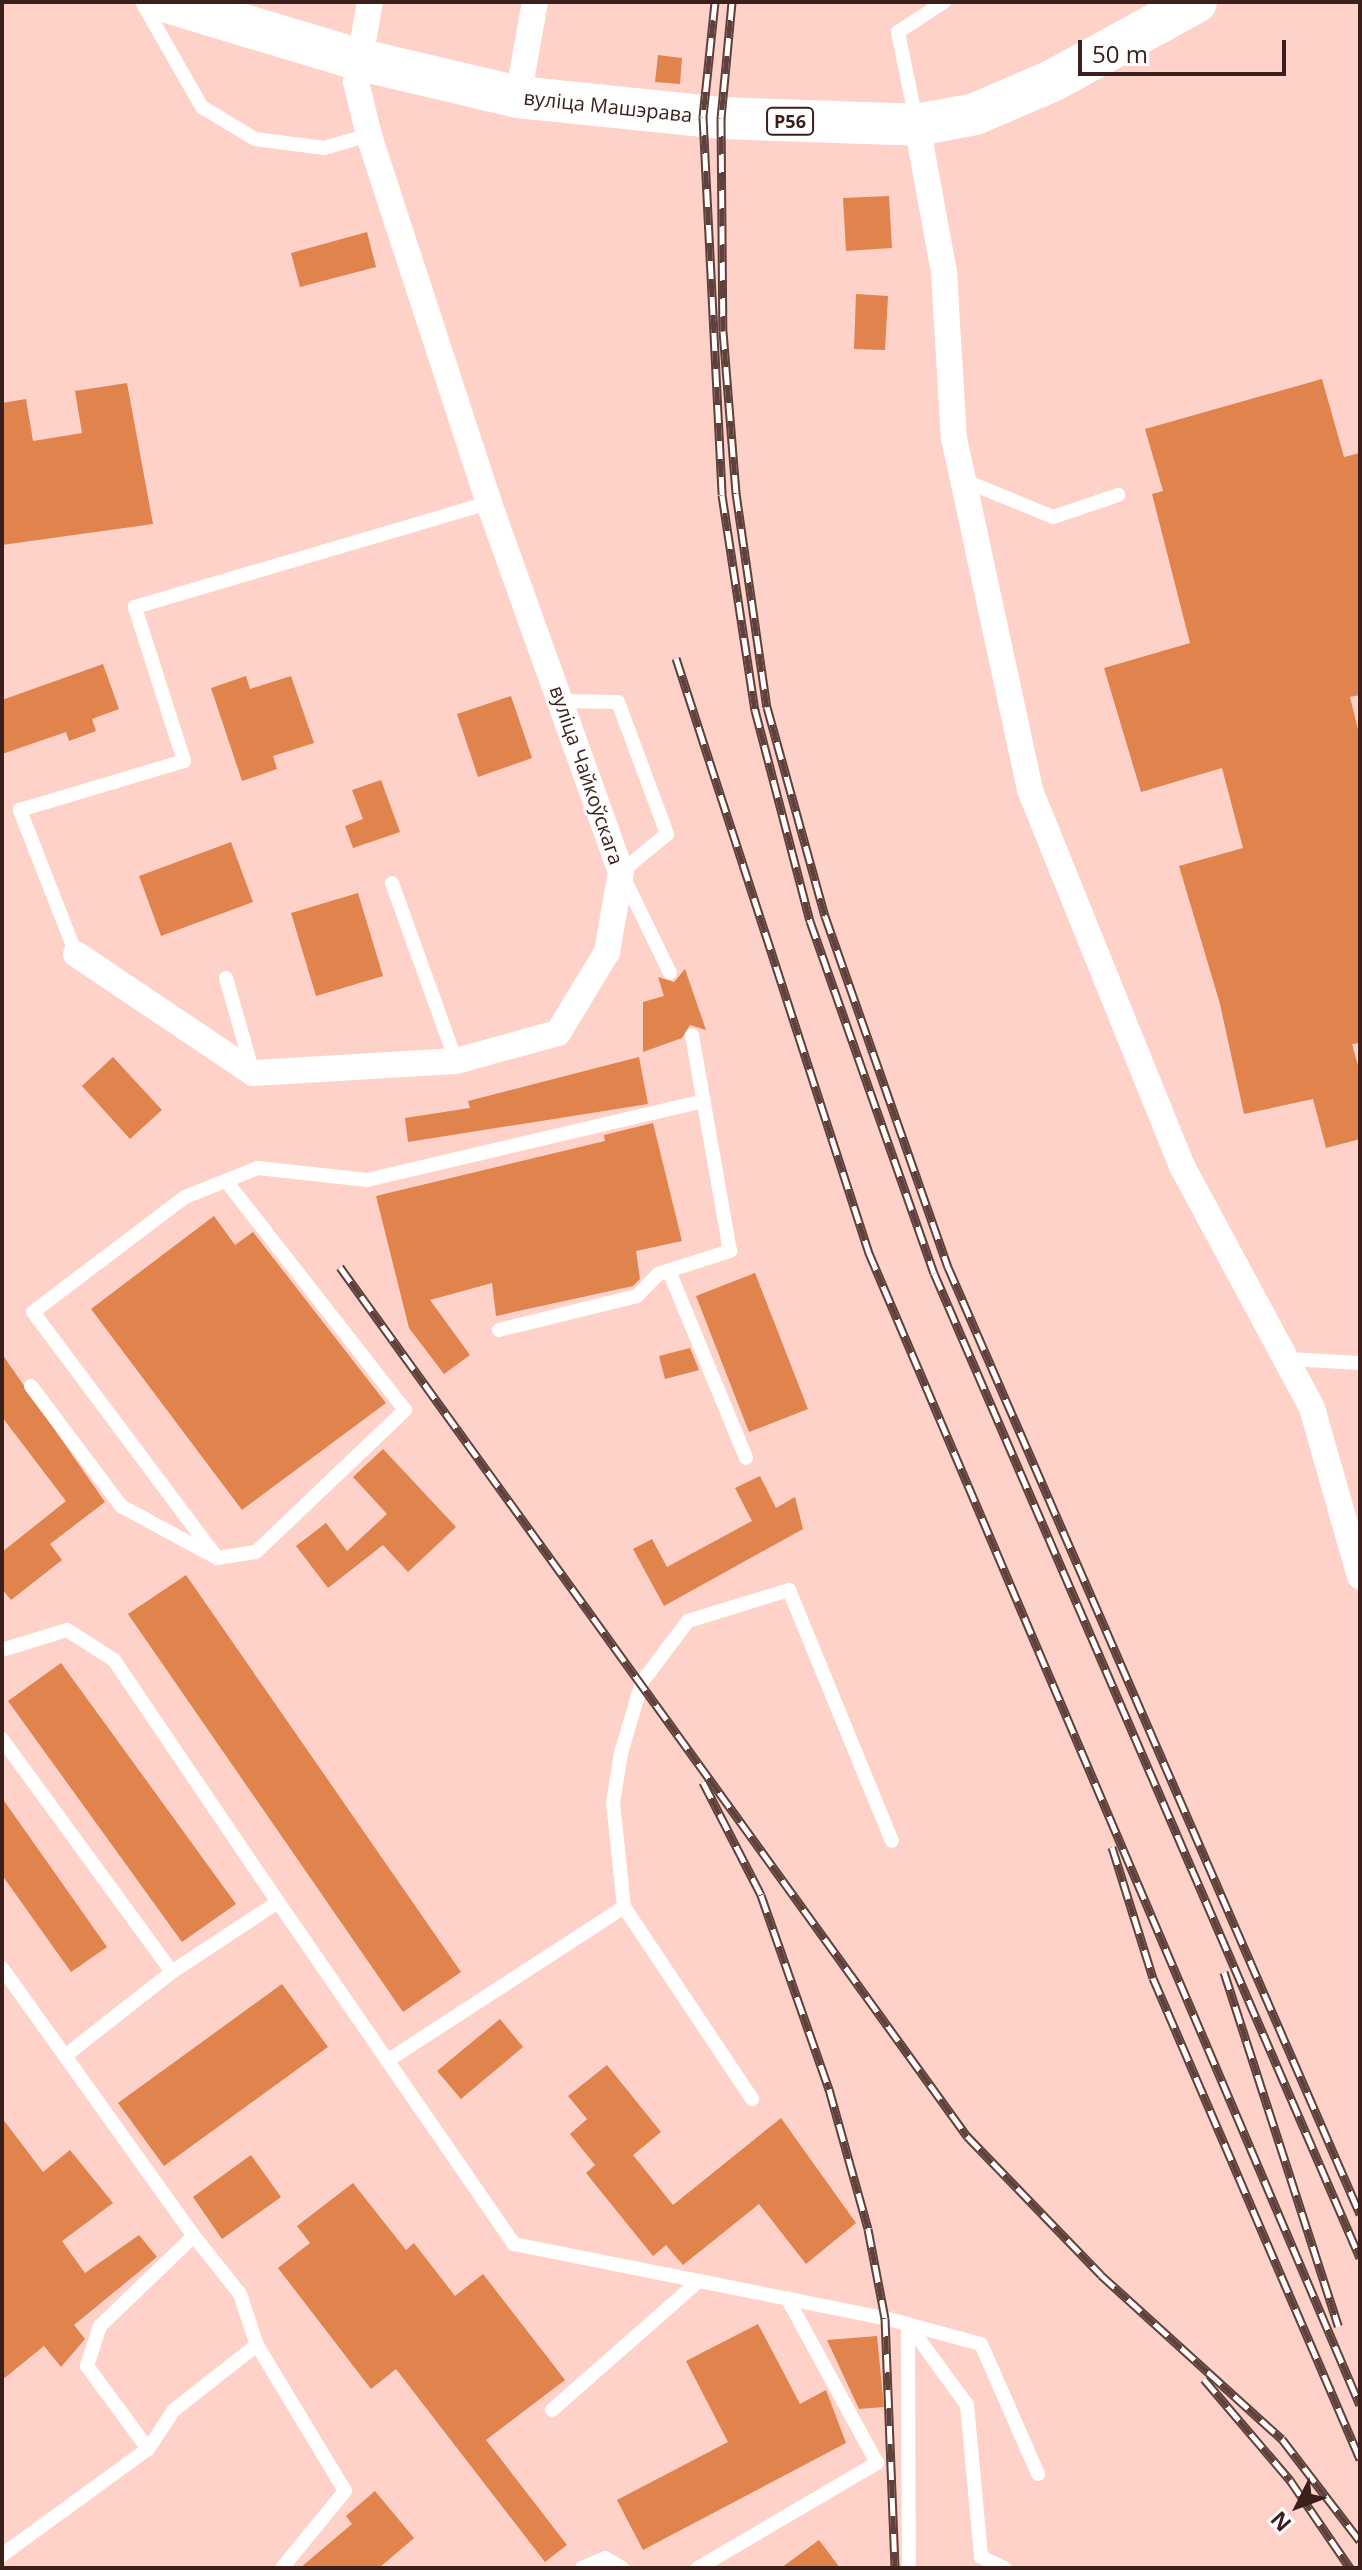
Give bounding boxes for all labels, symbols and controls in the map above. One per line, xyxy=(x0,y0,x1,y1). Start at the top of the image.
scale bar xyxy=(1082,24,1290,74)
text: 50 m xyxy=(1092,37,1148,70)
street label: вуліца Машэрава xyxy=(522,85,694,127)
road number: Р56 xyxy=(766,107,814,135)
street label: вуліца Чайкоўскага xyxy=(545,682,629,868)
north arrow xyxy=(1258,2466,1338,2546)
text: N xyxy=(1263,2505,1297,2539)

